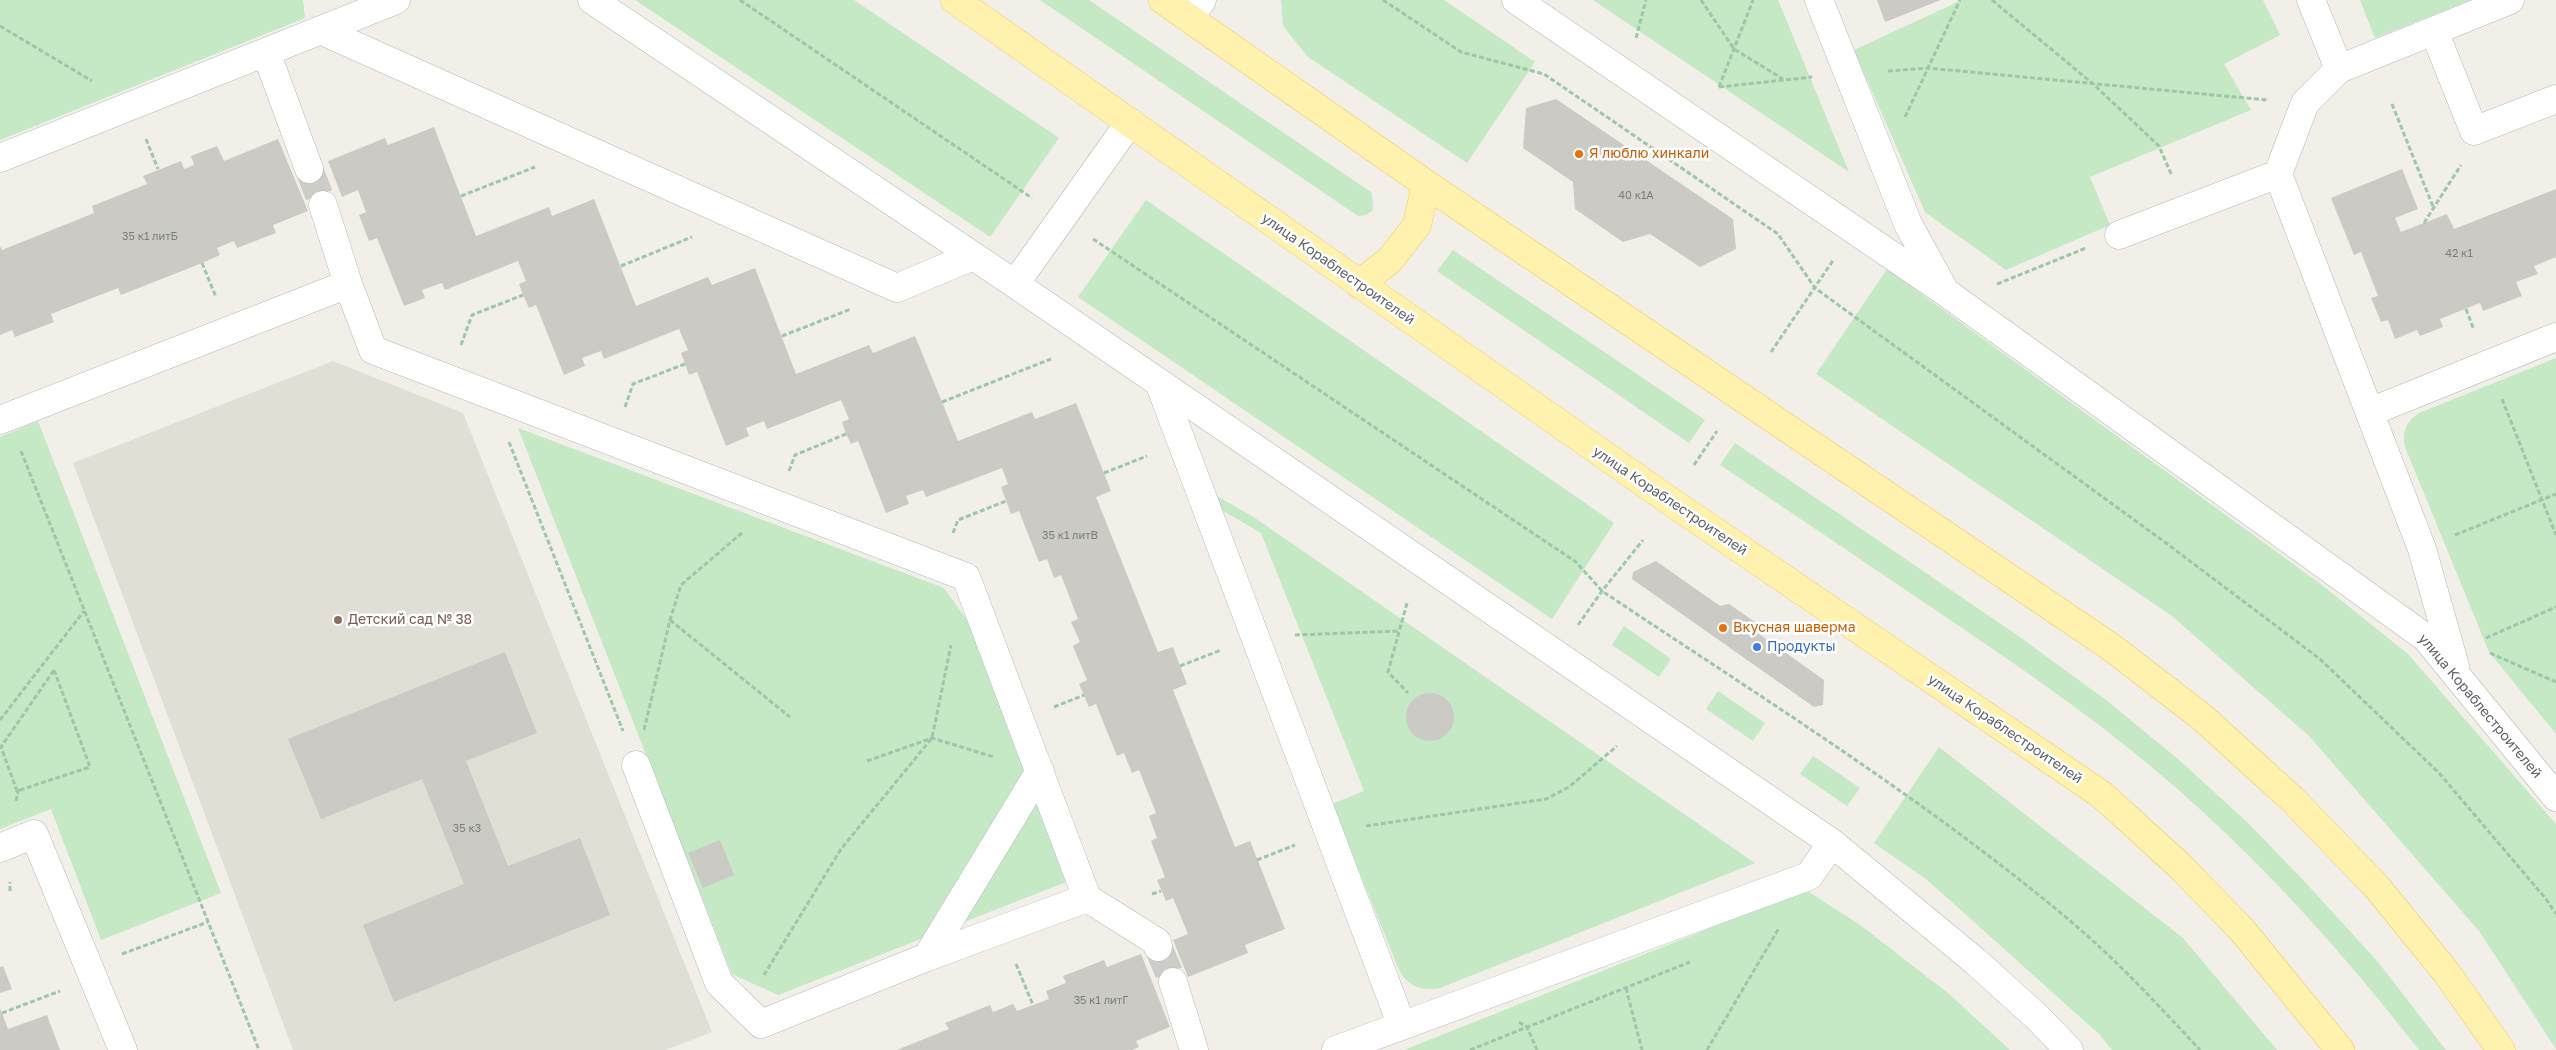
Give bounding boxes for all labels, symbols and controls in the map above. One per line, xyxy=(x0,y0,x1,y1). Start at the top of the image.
place label: Я люблю хинкали xyxy=(1589,146,1709,162)
marker: Я люблю хинкали xyxy=(1573,148,1585,160)
house number: 40 к1А xyxy=(1618,189,1654,203)
street label: улица Кораблестроителей xyxy=(1258,210,1418,328)
house number: 35 к1 литБ xyxy=(122,230,178,244)
house number: 42 к1 xyxy=(2445,247,2473,261)
street label: улица Кораблестроителей xyxy=(1589,443,1751,559)
house number: 35 к1 литВ xyxy=(1042,529,1098,543)
place label: Детский сад № 38 xyxy=(348,612,472,628)
marker: Детский сад № 38 xyxy=(332,614,344,626)
place label: Вкусная шаверма xyxy=(1733,620,1856,636)
marker: Вкусная шаверма xyxy=(1717,622,1729,634)
street label: улица Кораблестроителей xyxy=(2415,630,2545,782)
place label: Продукты xyxy=(1767,639,1836,655)
marker: Продукты xyxy=(1751,641,1763,653)
street label: улица Кораблестроителей xyxy=(1924,671,2086,787)
house number: 35 к3 xyxy=(453,822,481,836)
house number: 35 к1 литГ xyxy=(1074,994,1128,1008)

